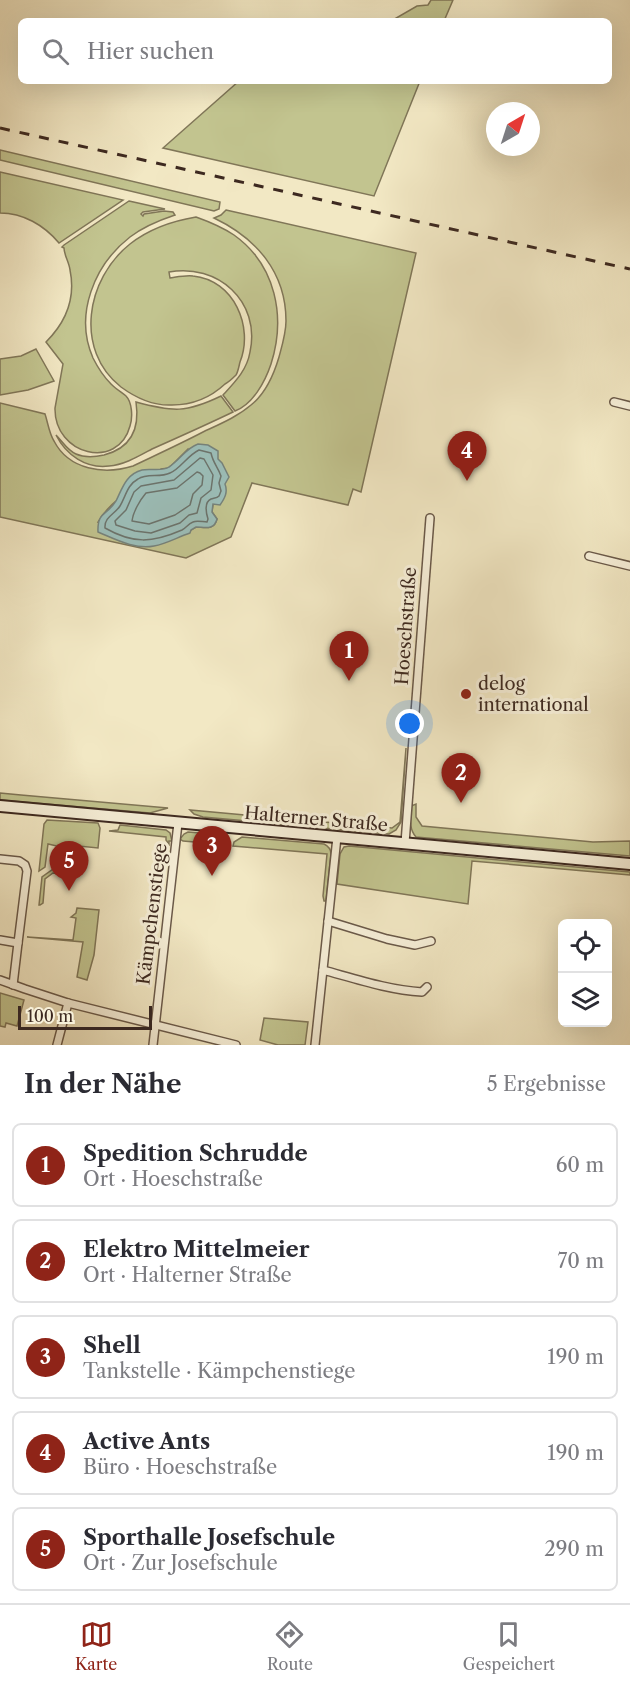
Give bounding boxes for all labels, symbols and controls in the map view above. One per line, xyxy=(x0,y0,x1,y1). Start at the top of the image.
search box xyxy=(18,18,612,84)
icon: search xyxy=(39,35,72,68)
text: Hier suchen xyxy=(87,38,214,65)
north arrow xyxy=(486,102,540,156)
pin: 4 xyxy=(448,432,486,481)
street label: Hoeschstraße xyxy=(391,566,421,686)
pin: 1 xyxy=(330,632,368,681)
place label: delog international xyxy=(478,673,589,716)
marker: delog international xyxy=(459,687,473,701)
your location xyxy=(395,709,424,738)
pin: 2 xyxy=(442,754,480,803)
street label: Halterner Straße xyxy=(243,802,389,836)
pin: 3 xyxy=(192,826,232,876)
pin: 5 xyxy=(50,842,88,891)
street label: Kämpchenstiege xyxy=(132,842,172,986)
map controls xyxy=(558,919,612,1027)
button: locate xyxy=(558,919,612,973)
button: layers xyxy=(558,973,612,1027)
scale bar xyxy=(18,1003,152,1030)
text: 100 m xyxy=(27,1006,73,1026)
text: In der Nähe xyxy=(24,1068,181,1100)
text: 5 Ergebnisse xyxy=(487,1072,606,1096)
text: Spedition Schrudde xyxy=(83,1140,308,1167)
text: 1 xyxy=(41,1153,50,1177)
text: 60 m xyxy=(556,1153,604,1177)
text: Ort · Hoeschstraße xyxy=(83,1167,263,1191)
text: Elektro Mittelmeier xyxy=(83,1236,310,1263)
text: 2 xyxy=(40,1249,51,1273)
text: 70 m xyxy=(558,1249,604,1273)
text: Ort · Halterner Straße xyxy=(83,1263,292,1287)
text: Shell xyxy=(83,1332,141,1359)
text: 3 xyxy=(40,1345,51,1369)
text: 190 m xyxy=(547,1345,604,1369)
text: Tankstelle · Kämpchenstiege xyxy=(83,1359,355,1383)
text: Active Ants xyxy=(83,1428,210,1455)
text: 4 xyxy=(40,1441,51,1465)
text: 190 m xyxy=(547,1441,604,1465)
text: Büro · Hoeschstraße xyxy=(83,1455,277,1479)
text: Sporthalle Josefschule xyxy=(83,1524,335,1551)
text: 5 xyxy=(40,1537,51,1561)
text: 290 m xyxy=(544,1537,604,1561)
text: Ort · Zur Josefschule xyxy=(83,1551,278,1575)
tab: Karte xyxy=(75,1618,117,1674)
tab: Route xyxy=(267,1618,313,1674)
tab: Gespeichert xyxy=(463,1618,555,1674)

